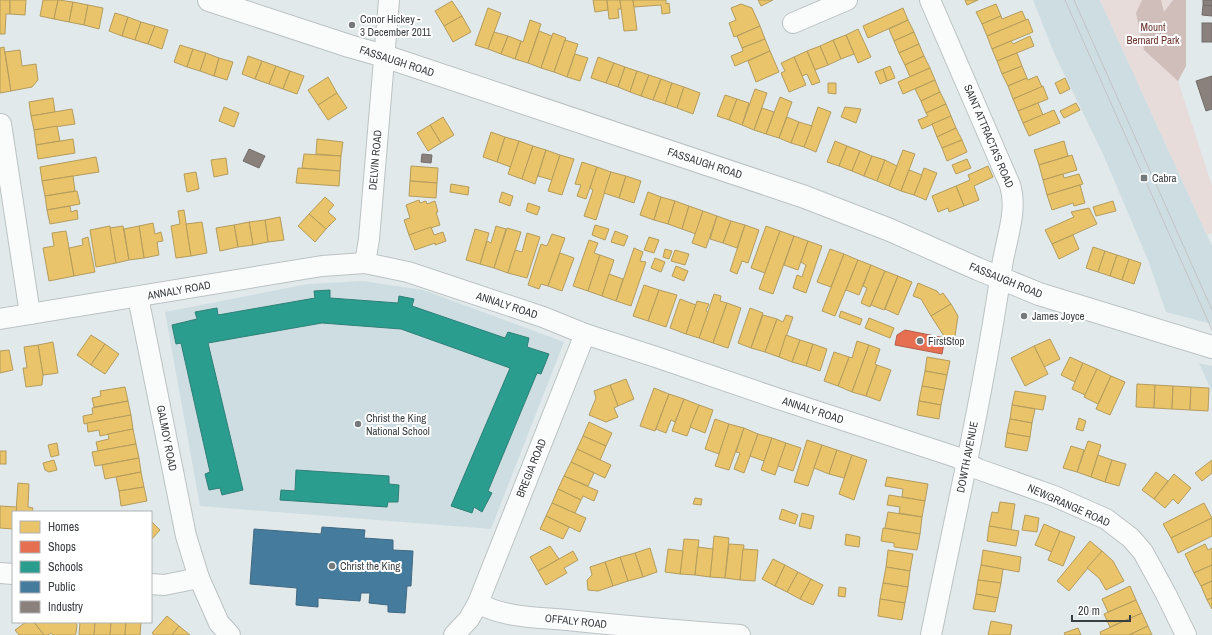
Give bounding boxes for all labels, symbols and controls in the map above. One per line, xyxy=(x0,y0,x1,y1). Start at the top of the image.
place label: Conor Hickey - 3 December 2011 xyxy=(360,12,431,39)
marker: Conor Hickey - 3 December 2011 xyxy=(347,20,357,30)
park label: Mount Bernard Park xyxy=(1126,20,1180,47)
street label: FASSAUGH ROAD xyxy=(358,42,436,80)
street label: SAINT ATTRACTA'S ROAD xyxy=(961,82,1017,190)
street label: DELVIN ROAD xyxy=(365,129,385,191)
street label: FASSAUGH ROAD xyxy=(666,144,744,182)
place label: Cabra xyxy=(1152,171,1177,185)
marker: Cabra xyxy=(1139,173,1149,183)
street label: FASSAUGH ROAD xyxy=(967,259,1045,301)
street label: ANNALY ROAD xyxy=(145,278,212,303)
street label: ANNALY ROAD xyxy=(474,288,540,322)
place label: James Joyce xyxy=(1032,309,1085,323)
marker: James Joyce xyxy=(1019,311,1029,321)
place label: FirstStop xyxy=(928,334,965,348)
marker: FirstStop xyxy=(915,336,925,346)
street label: ANNALY ROAD xyxy=(780,393,846,427)
street label: GALMOY ROAD xyxy=(154,404,180,472)
place label: Christ the King National School xyxy=(366,411,430,438)
marker: Christ the King National School xyxy=(353,419,363,429)
street label: DOWTH AVENUE xyxy=(953,420,981,494)
street label: BREGIA ROAD xyxy=(513,437,549,499)
street label: NEWGRANGE ROAD xyxy=(1026,481,1112,529)
legend xyxy=(12,511,152,623)
text: Homes xyxy=(48,519,79,535)
text: Shops xyxy=(48,539,76,555)
text: Schools xyxy=(48,559,83,575)
place label: Christ the King xyxy=(340,559,400,573)
marker: Christ the King xyxy=(327,561,337,571)
text: Public xyxy=(48,579,75,595)
scale bar xyxy=(1072,597,1130,623)
text: Industry xyxy=(48,599,83,615)
text: 20 m xyxy=(1078,603,1100,619)
street label: OFFALY ROAD xyxy=(544,611,608,631)

